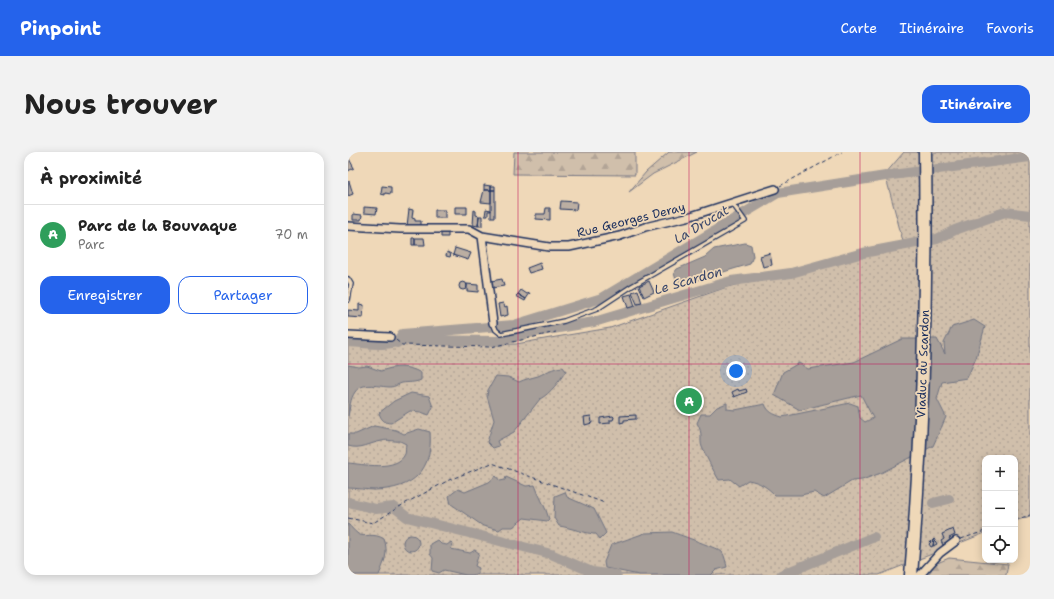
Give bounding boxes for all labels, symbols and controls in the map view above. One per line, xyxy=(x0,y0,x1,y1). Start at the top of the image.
text: Pinpoint xyxy=(20,16,101,41)
text: Carte xyxy=(840,19,877,37)
text: Itinéraire xyxy=(899,19,964,37)
text: Favoris xyxy=(986,19,1034,37)
text: Nous trouver xyxy=(24,85,218,123)
button: Itinéraire xyxy=(922,85,1030,123)
text: À proximité xyxy=(40,167,142,189)
street label: Rue Georges Deray xyxy=(575,199,687,241)
water label: La Drucat xyxy=(671,201,732,248)
text: Parc de la Bouvaque xyxy=(78,216,237,236)
text: A xyxy=(48,226,58,243)
text: 70 m xyxy=(274,226,308,243)
text: Parc xyxy=(78,236,105,253)
water label: Le Scardon xyxy=(652,263,724,298)
button: Enregistrer xyxy=(40,276,170,314)
button: Partager xyxy=(178,276,308,314)
street label: Viaduc du Scardon xyxy=(913,310,933,418)
your location xyxy=(726,361,746,381)
pin: A xyxy=(676,386,702,416)
map controls xyxy=(982,455,1018,563)
button: + xyxy=(982,455,1018,491)
button: − xyxy=(982,491,1018,527)
button: locate xyxy=(982,527,1018,563)

